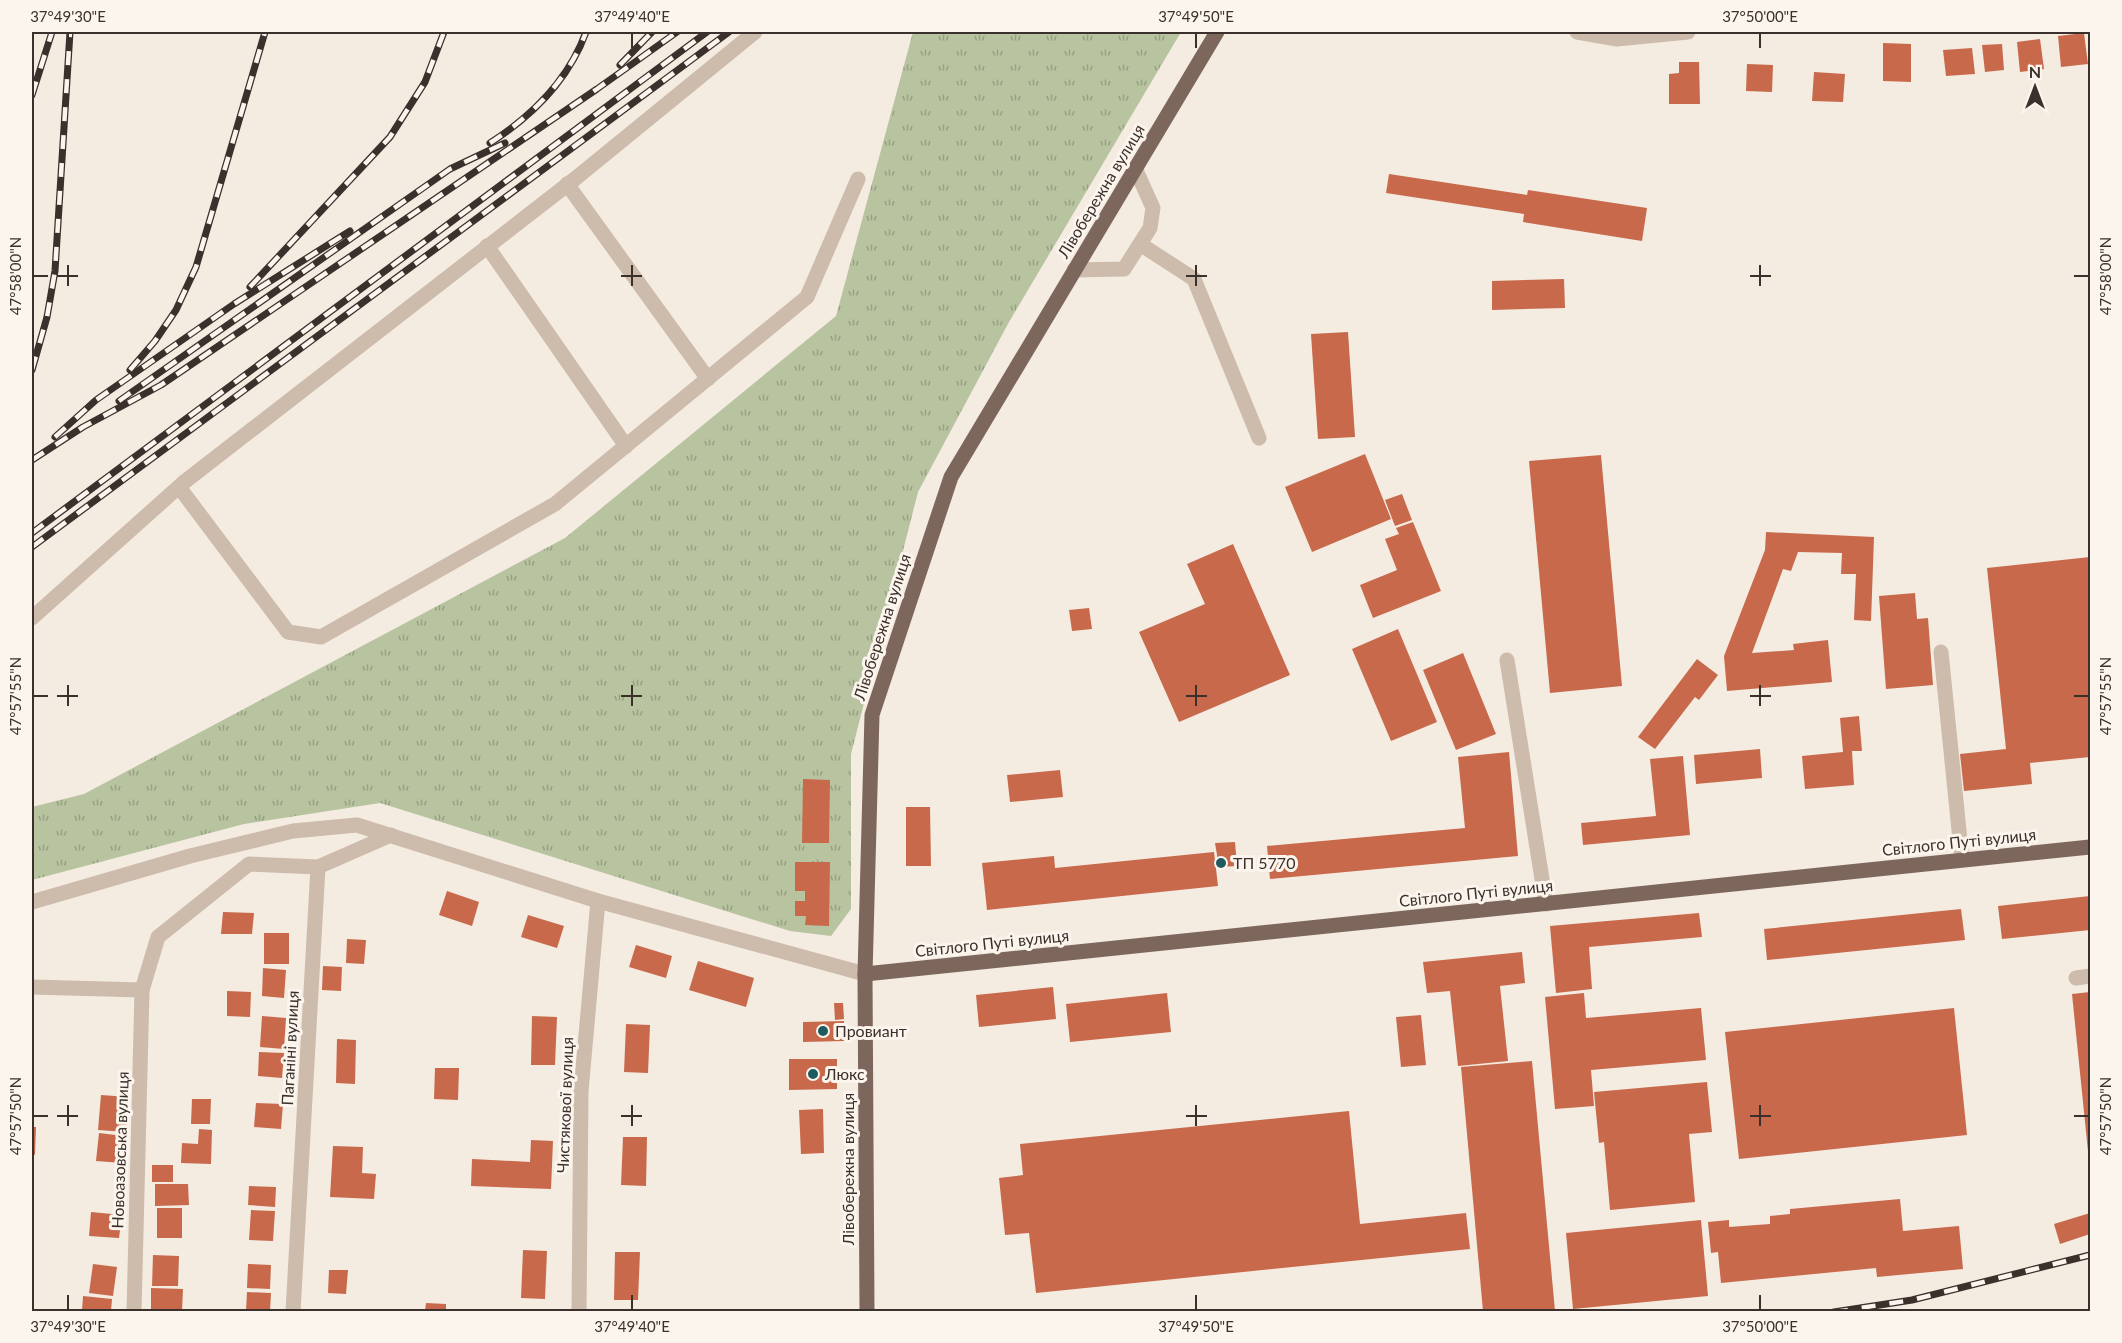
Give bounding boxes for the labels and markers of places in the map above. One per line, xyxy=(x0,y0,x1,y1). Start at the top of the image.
place label: ТП 5770 xyxy=(1233,853,1295,872)
marker: ТП 5770 xyxy=(1214,856,1228,870)
place label: Провиант xyxy=(835,1021,907,1040)
marker: Провиант xyxy=(816,1024,830,1038)
place label: Люкс xyxy=(824,1064,865,1083)
marker: Люкс xyxy=(806,1067,820,1081)

